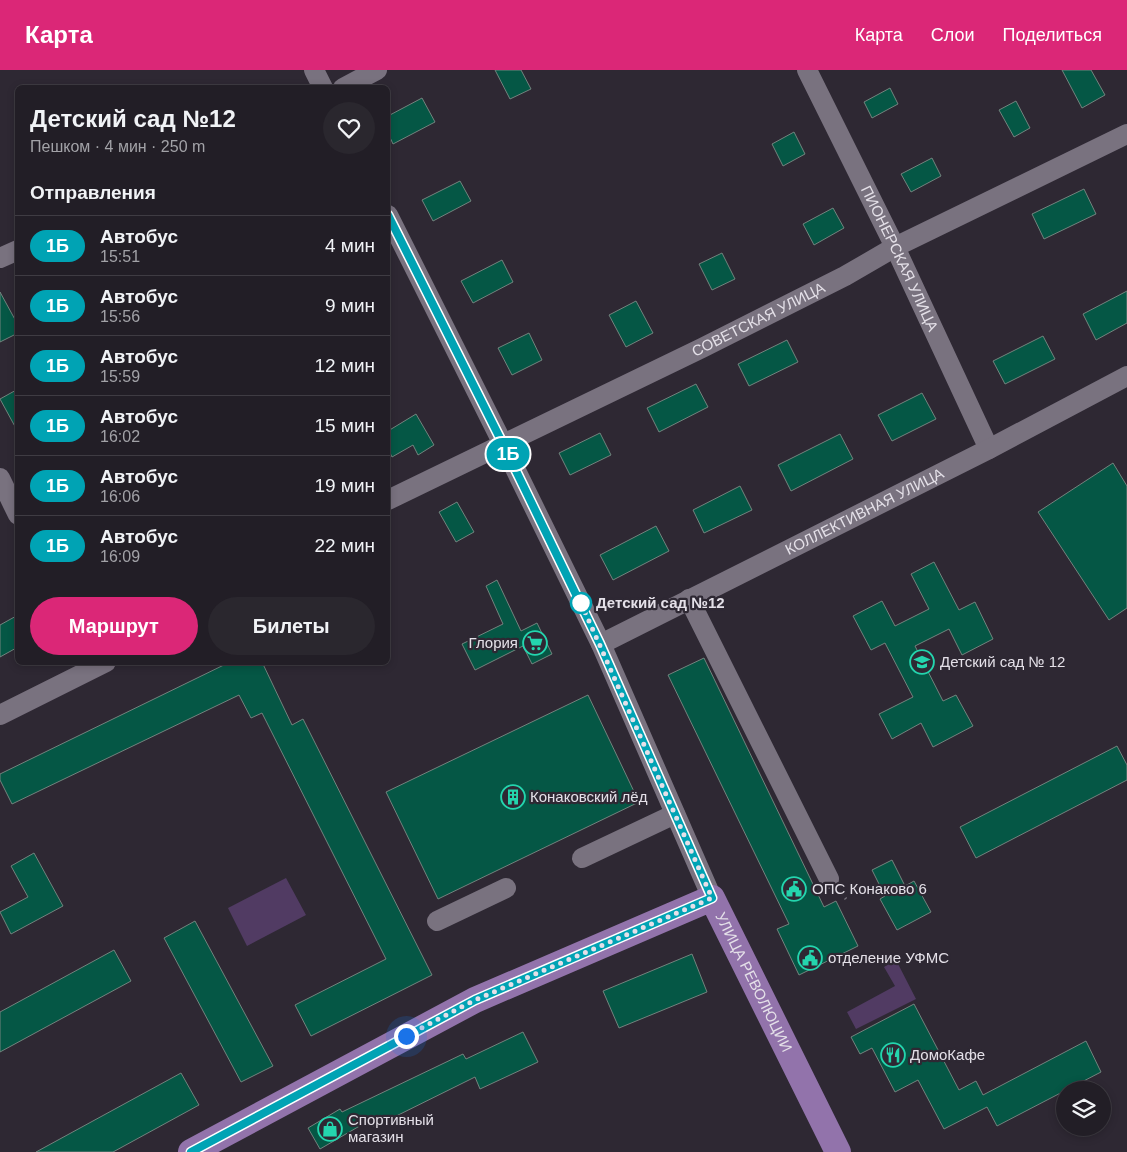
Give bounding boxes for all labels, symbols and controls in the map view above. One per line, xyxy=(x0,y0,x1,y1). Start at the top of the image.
text: Карта xyxy=(25,21,93,48)
text: Карта xyxy=(855,25,903,45)
text: Слои xyxy=(931,25,975,45)
text: Поделиться xyxy=(1003,25,1102,45)
button: heart xyxy=(323,102,375,154)
text: Детский сад №12 xyxy=(30,105,236,132)
text: Пешком · 4 мин · 250 m xyxy=(30,138,205,155)
text: Отправления xyxy=(30,182,156,203)
street label: ПИОНЕРСКАЯ УЛИЦА xyxy=(858,183,942,334)
text: Автобус xyxy=(100,226,178,247)
text: 4 мин xyxy=(325,235,375,256)
text: 1Б xyxy=(46,236,69,256)
text: 15:51 xyxy=(100,248,140,265)
street label: СОВЕТСКАЯ УЛИЦА xyxy=(689,279,828,360)
text: Автобус xyxy=(100,286,178,307)
text: 9 мин xyxy=(325,295,375,316)
text: 1Б xyxy=(46,296,69,316)
text: 15:56 xyxy=(100,308,140,325)
text: Автобус xyxy=(100,346,178,367)
text: 12 мин xyxy=(314,355,375,376)
text: 1Б xyxy=(46,356,69,376)
text: 15:59 xyxy=(100,368,140,385)
text: Автобус xyxy=(100,406,178,427)
text: 15 мин xyxy=(314,415,375,436)
text: 1Б xyxy=(46,416,69,436)
text: 16:02 xyxy=(100,428,140,445)
line badge: 1Б xyxy=(486,438,530,470)
text: 1Б xyxy=(497,444,519,464)
street label: КОЛЛЕКТИВНАЯ УЛИЦА xyxy=(782,464,946,558)
text: Автобус xyxy=(100,466,178,487)
text: 19 мин xyxy=(314,475,375,496)
text: 1Б xyxy=(46,476,69,496)
text: 16:06 xyxy=(100,488,140,505)
text: Автобус xyxy=(100,526,178,547)
text: 22 мин xyxy=(314,535,375,556)
text: 1Б xyxy=(46,536,69,556)
text: 16:09 xyxy=(100,548,140,565)
marker: Детский сад №12 xyxy=(570,592,592,614)
place label: Детский сад №12 xyxy=(596,594,725,611)
button: Маршрут xyxy=(30,597,198,655)
button: Билеты xyxy=(208,597,375,655)
supermarket icon: Глория xyxy=(522,630,548,656)
place label: Глория xyxy=(469,634,518,651)
school or university icon: Детский сад № 12 xyxy=(909,649,935,675)
place label: Детский сад № 12 xyxy=(940,653,1065,670)
building icon: Конаковский лёд xyxy=(500,784,526,810)
place label: Конаковский лёд xyxy=(530,788,648,805)
public building icon: ОПС Конаково 6 xyxy=(781,876,807,902)
place label: ОПС Конаково 6 xyxy=(812,880,927,897)
street label: УЛИЦА РЕВОЛЮЦИИ xyxy=(712,909,796,1054)
public building icon: отделение УФМС xyxy=(797,945,823,971)
place label: отделение УФМС xyxy=(828,949,949,966)
your location xyxy=(394,1024,419,1049)
restaurant icon: ДомоКафе xyxy=(880,1042,906,1068)
place label: ДомоКафе xyxy=(910,1046,985,1063)
map controls xyxy=(1056,1081,1111,1136)
button: layers xyxy=(1056,1081,1111,1136)
place label: Спортивный магазин xyxy=(348,1111,434,1145)
shop icon: Спортивный магазин xyxy=(317,1116,343,1142)

